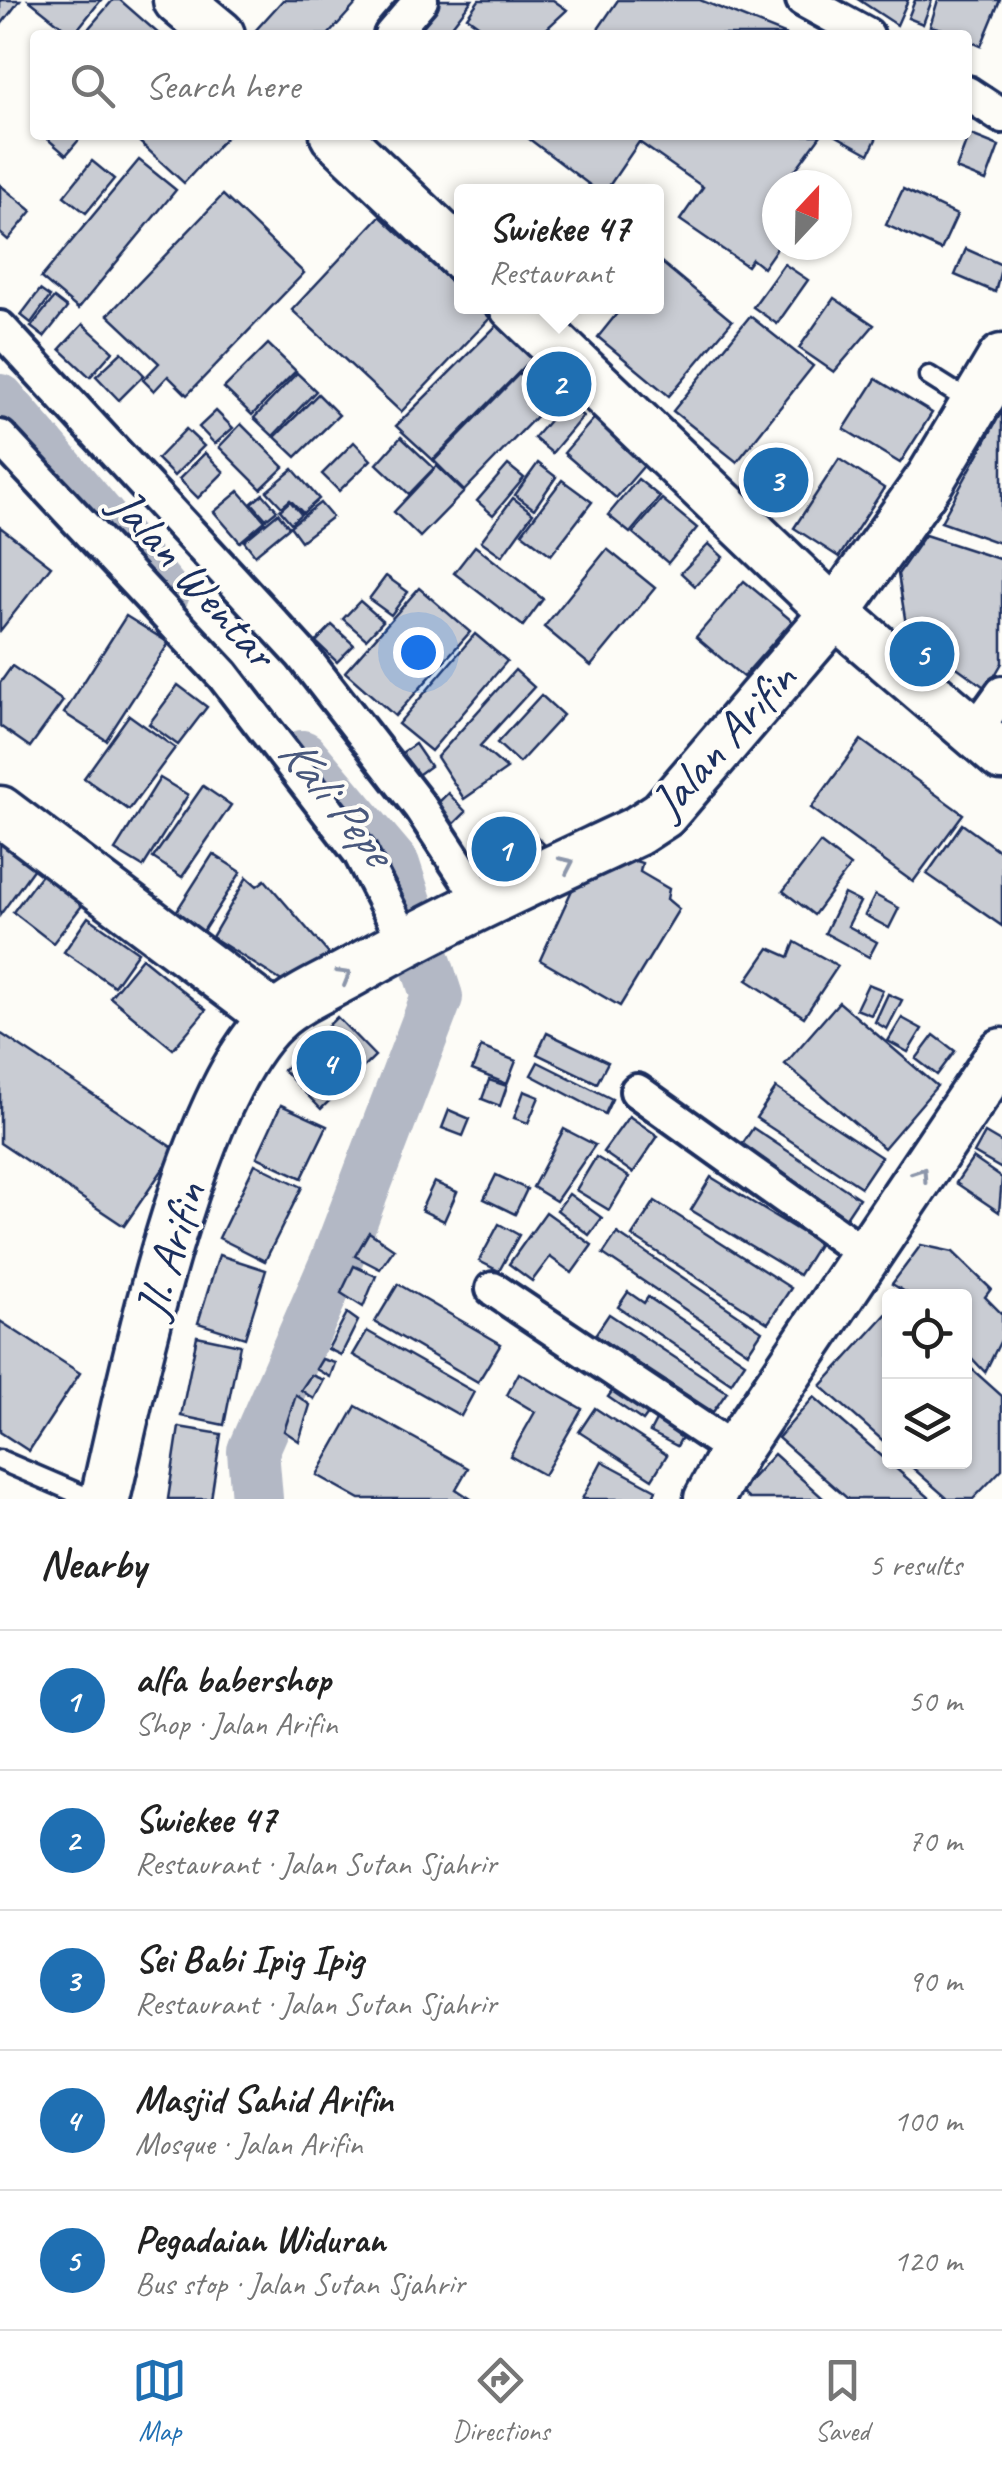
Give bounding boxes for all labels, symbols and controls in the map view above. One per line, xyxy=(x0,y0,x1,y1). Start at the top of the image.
search box xyxy=(30,30,972,140)
icon: search xyxy=(65,58,120,113)
text: Search here xyxy=(145,62,300,109)
north arrow xyxy=(762,170,852,260)
popup xyxy=(454,184,664,314)
text: Swiekee 47 xyxy=(489,205,629,252)
text: Restaurant xyxy=(489,252,613,293)
pin: 2 xyxy=(526,346,592,422)
pin: 3 xyxy=(744,442,808,518)
street label: Jalan Wentar xyxy=(96,474,293,683)
pin: 5 xyxy=(890,616,954,692)
your location xyxy=(393,627,444,678)
street label: Jalan Arifin xyxy=(636,648,810,832)
water label: Kali Pepe xyxy=(265,722,412,884)
pin: 1 xyxy=(472,812,536,886)
one-way arrow xyxy=(557,856,575,876)
one-way arrow xyxy=(333,969,351,989)
pin: 4 xyxy=(296,1026,362,1100)
one-way arrow xyxy=(909,1167,927,1186)
street label: Jl. Arifin xyxy=(120,1175,219,1327)
map controls xyxy=(882,1289,972,1469)
button: locate xyxy=(882,1289,972,1379)
button: layers xyxy=(882,1379,972,1469)
text: Nearby xyxy=(40,1538,146,1591)
text: 5 results xyxy=(868,1544,962,1585)
text: alfa babershop xyxy=(135,1656,330,1703)
text: 1 xyxy=(65,1680,80,1721)
text: 50 m xyxy=(908,1680,962,1721)
text: Shop · Jalan Arifin xyxy=(135,1703,337,1744)
text: Swiekee 47 xyxy=(135,1796,276,1843)
text: 2 xyxy=(65,1820,80,1861)
text: 70 m xyxy=(908,1820,962,1861)
text: Restaurant · Jalan Sutan Sjahrir xyxy=(135,1843,497,1884)
text: Sei Babi Ipig Ipig xyxy=(135,1936,363,1983)
text: 3 xyxy=(65,1960,80,2001)
text: 90 m xyxy=(908,1960,962,2001)
text: Restaurant · Jalan Sutan Sjahrir xyxy=(135,1983,497,2024)
text: Masjid Sahid Arifin xyxy=(135,2076,393,2123)
text: 4 xyxy=(65,2100,80,2141)
text: 100 m xyxy=(893,2100,962,2141)
text: Mosque · Jalan Arifin xyxy=(135,2123,363,2164)
text: Pegadaian Widuran xyxy=(135,2216,385,2263)
text: 5 xyxy=(66,2240,79,2281)
text: 120 m xyxy=(893,2240,962,2281)
text: Bus stop · Jalan Sutan Sjahrir xyxy=(135,2263,465,2304)
tab: Map xyxy=(132,2353,187,2448)
tab: Directions xyxy=(452,2353,550,2448)
tab: Saved xyxy=(815,2353,870,2448)

